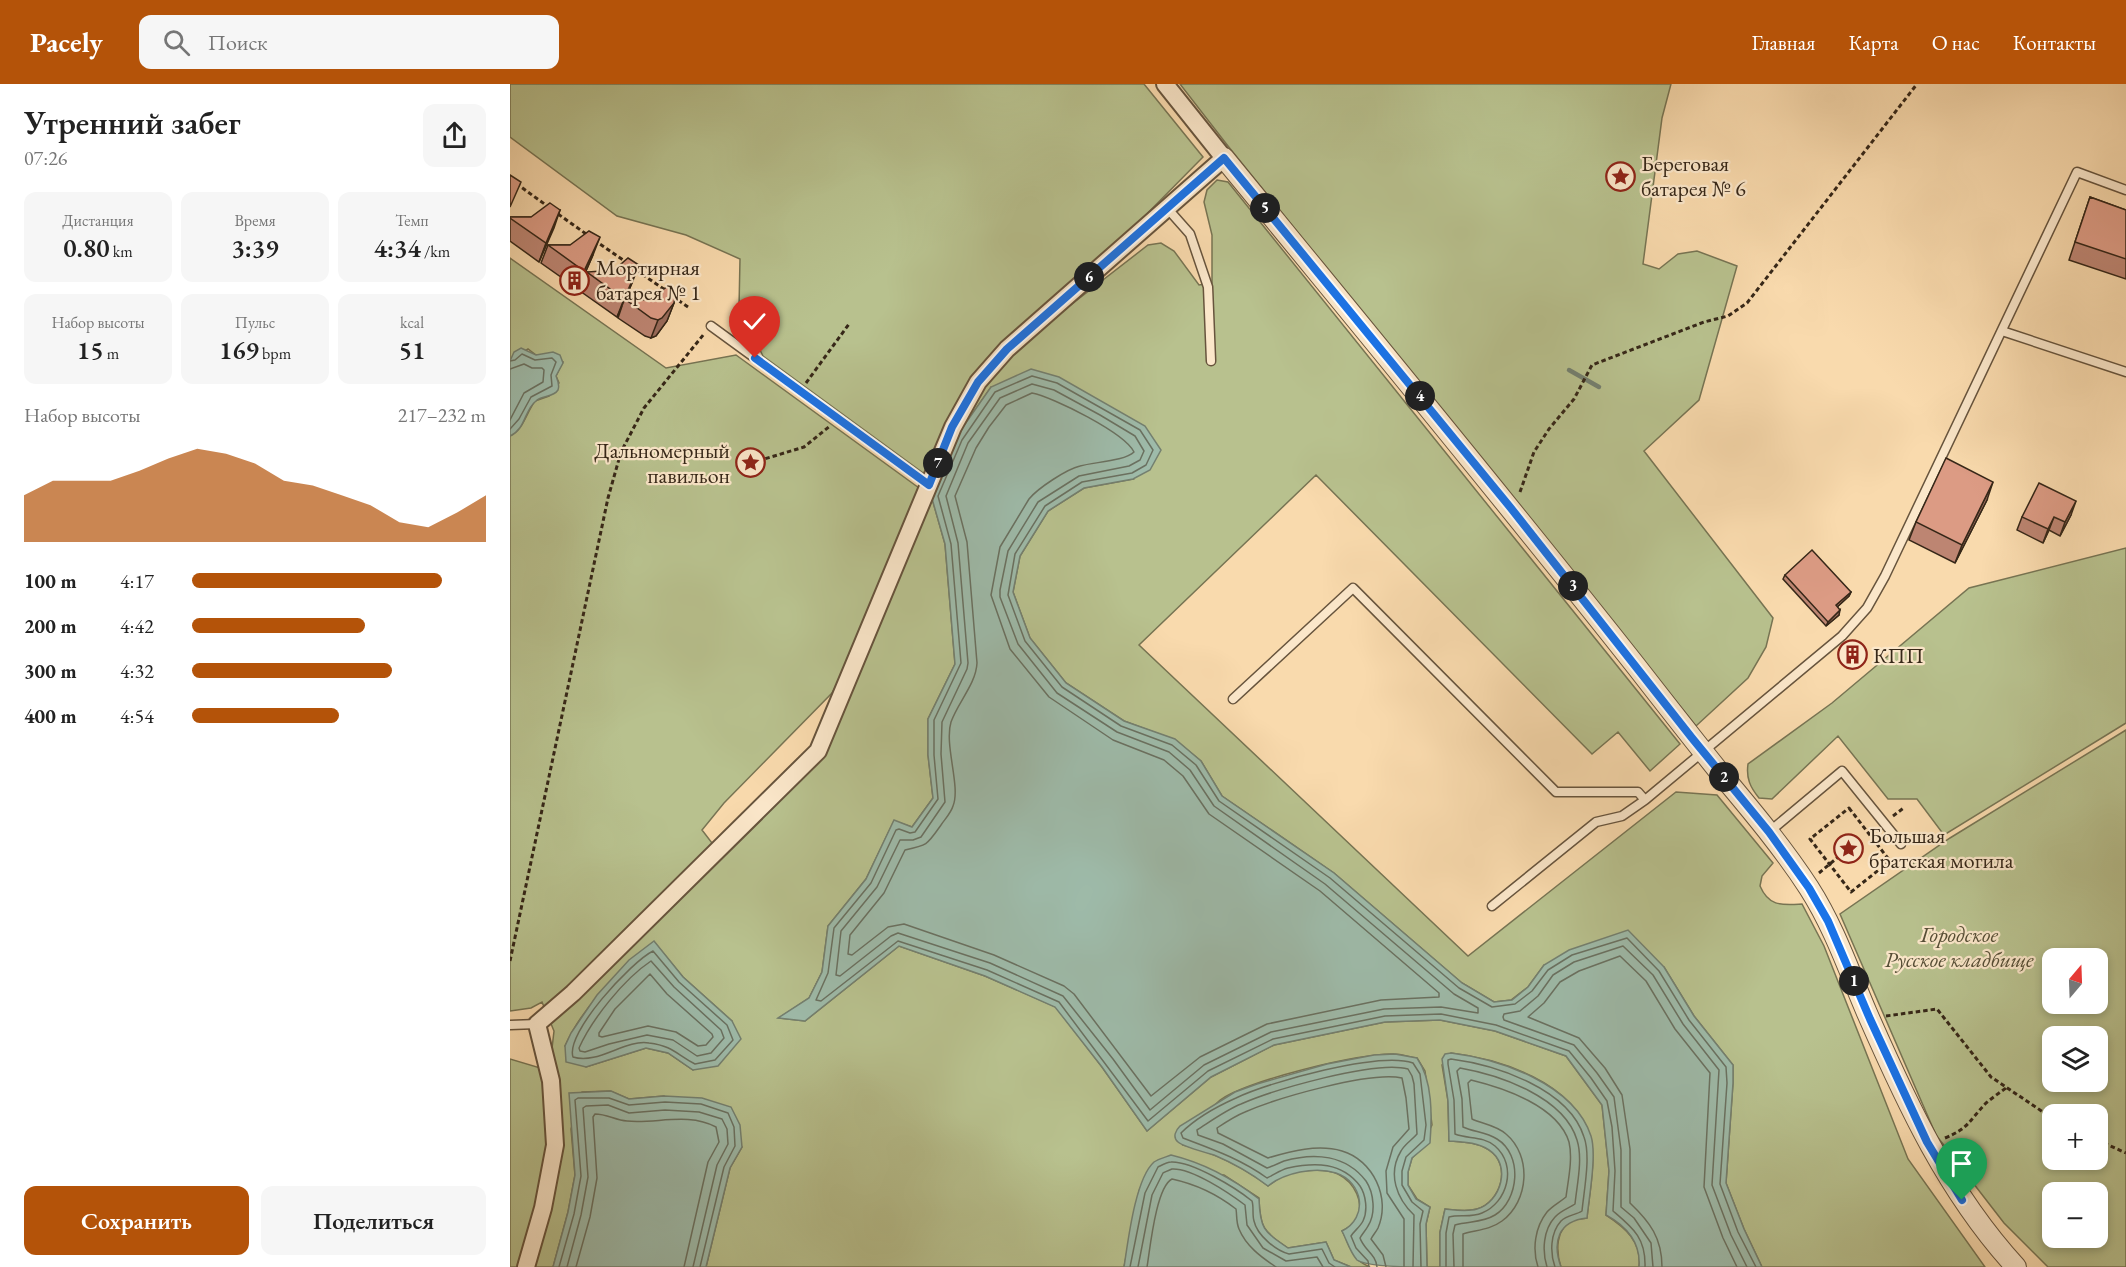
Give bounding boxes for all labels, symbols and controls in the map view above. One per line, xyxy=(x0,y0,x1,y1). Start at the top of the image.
search box xyxy=(139,15,559,69)
text: Pacely xyxy=(30,24,103,60)
icon: search xyxy=(160,26,193,59)
text: Поиск xyxy=(208,28,268,57)
text: Главная xyxy=(1751,29,1815,56)
text: Карта xyxy=(1848,29,1899,56)
text: О нас xyxy=(1932,29,1980,56)
text: Контакты xyxy=(2013,29,2096,56)
text: Утренний забег xyxy=(24,101,241,144)
button: share xyxy=(423,104,486,167)
text: 07:26 xyxy=(24,145,67,171)
place label: Береговая батарея № 6 xyxy=(1641,149,1746,203)
place icon: Береговая батарея № 6 xyxy=(1604,160,1636,192)
pin: 5 xyxy=(1250,193,1280,223)
text: 5 xyxy=(1261,197,1269,218)
text: Дистанция xyxy=(62,210,134,231)
text: Время xyxy=(234,210,276,231)
text: Темп xyxy=(395,210,429,231)
text: 0.80 xyxy=(63,231,110,265)
text: 3:39 xyxy=(231,231,279,265)
text: 4:34 xyxy=(374,231,421,265)
text: km xyxy=(110,241,133,262)
text: /km xyxy=(421,241,450,262)
place label: Мортирная батарея № 1 xyxy=(596,253,701,307)
pin: 6 xyxy=(1074,262,1104,292)
building icon: Мортирная батарея № 1 xyxy=(559,264,591,296)
text: 6 xyxy=(1085,266,1093,287)
pin xyxy=(729,296,780,358)
icon: check xyxy=(738,305,771,338)
text: Набор высоты xyxy=(51,312,145,333)
text: Пульс xyxy=(235,312,275,333)
text: kcal xyxy=(400,312,424,333)
text: 15 xyxy=(77,333,104,367)
text: 169 xyxy=(219,333,259,367)
text: 51 xyxy=(399,333,425,367)
text: m xyxy=(104,343,119,364)
text: bpm xyxy=(259,343,291,364)
pin: 4 xyxy=(1405,381,1435,411)
text: 4 xyxy=(1416,385,1424,406)
text: Набор высоты xyxy=(24,402,140,428)
text: 217–232 m xyxy=(398,402,486,428)
place label: Дальномерный павильон xyxy=(594,436,730,490)
place icon: Дальномерный павильон xyxy=(735,447,767,479)
pin: 7 xyxy=(923,448,953,478)
text: 7 xyxy=(934,452,942,473)
text: 100 m xyxy=(24,568,77,594)
text: 4:17 xyxy=(120,568,154,594)
pin: 3 xyxy=(1558,571,1588,601)
text: 3 xyxy=(1569,575,1577,596)
text: 200 m xyxy=(24,613,77,639)
text: 4:42 xyxy=(120,613,154,639)
building icon: КПП xyxy=(1836,639,1868,671)
place label: КПП xyxy=(1873,641,1924,670)
text: 300 m xyxy=(24,658,77,684)
text: 4:32 xyxy=(120,658,154,684)
text: 400 m xyxy=(24,703,77,729)
text: 4:54 xyxy=(120,703,154,729)
pin: 2 xyxy=(1709,762,1739,792)
text: 2 xyxy=(1720,766,1728,787)
place label: Большая братская могила xyxy=(1869,821,2014,875)
place icon: Большая братская могила xyxy=(1832,832,1864,864)
park label: Городское Русское кладбище xyxy=(1885,920,2034,974)
north arrow xyxy=(2042,948,2108,1014)
map controls xyxy=(2042,948,2108,1248)
pin: 1 xyxy=(1839,966,1869,996)
text: 1 xyxy=(1850,970,1858,991)
button: layers xyxy=(2042,1026,2108,1092)
button: + xyxy=(2042,1104,2108,1170)
pin xyxy=(1936,1138,1987,1200)
icon: arrive xyxy=(1945,1147,1978,1180)
button: − xyxy=(2042,1182,2108,1248)
button: Сохранить xyxy=(24,1186,249,1255)
button: Поделиться xyxy=(261,1186,486,1255)

